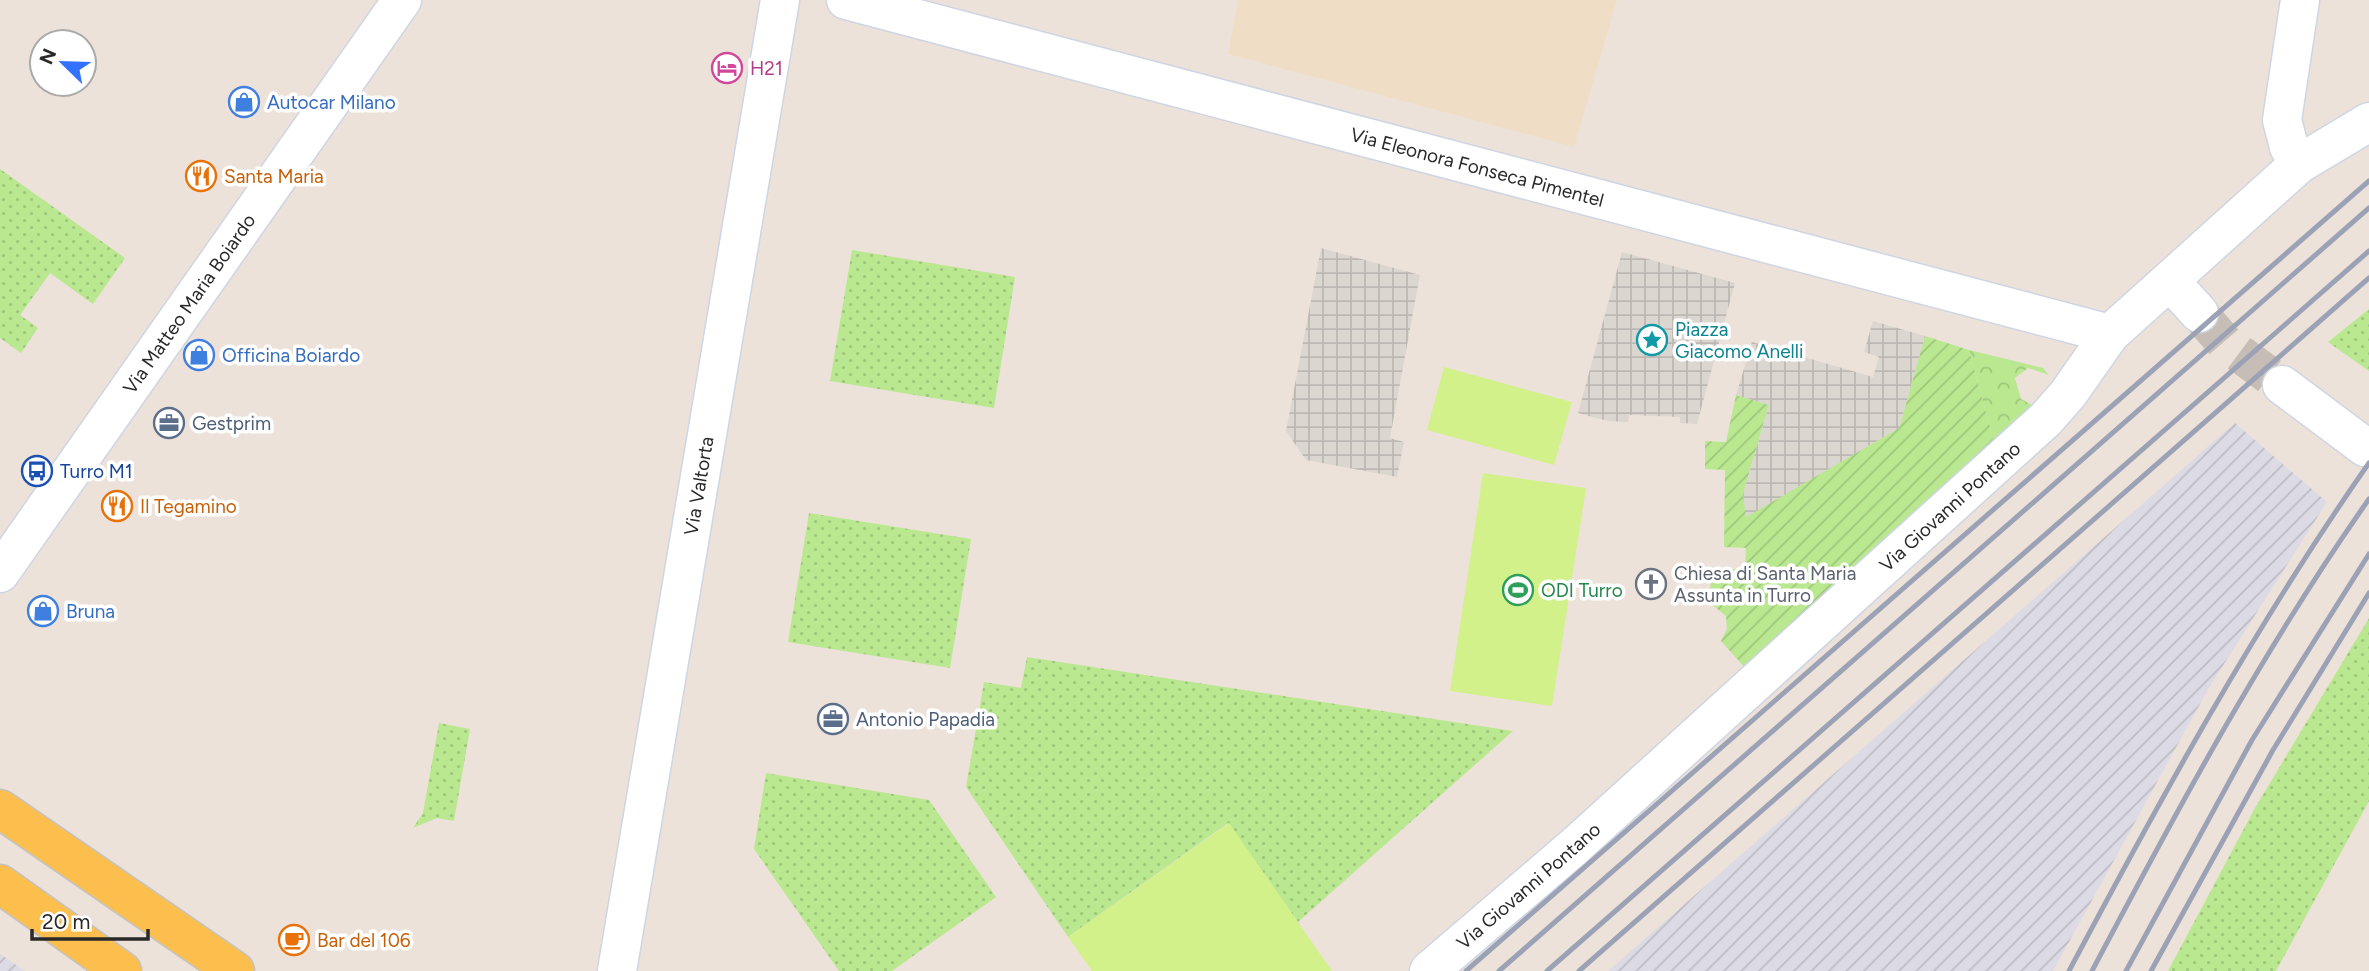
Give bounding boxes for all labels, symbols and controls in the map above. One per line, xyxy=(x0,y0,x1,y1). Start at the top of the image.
north arrow xyxy=(28,28,98,98)
text: N xyxy=(34,45,61,68)
hotel icon: H21 xyxy=(710,51,744,85)
place label: H21 xyxy=(750,57,783,80)
shop icon: Autocar Milano xyxy=(227,85,261,119)
place label: Autocar Milano xyxy=(267,91,396,114)
street label: Via Eleonora Fonseca Pimentel xyxy=(1348,122,1607,211)
restaurant icon: Santa Maria xyxy=(184,159,218,193)
place label: Santa Maria xyxy=(224,165,324,188)
street label: Via Matteo Maria Boiardo xyxy=(118,209,260,398)
place label: Piazza Giacomo Anelli xyxy=(1675,318,1803,363)
place icon: Piazza Giacomo Anelli xyxy=(1635,323,1669,357)
shop icon: Officina Boiardo xyxy=(182,338,216,372)
place label: Officina Boiardo xyxy=(222,344,360,367)
office icon: Gestprim xyxy=(152,406,186,440)
place label: Gestprim xyxy=(192,412,271,435)
street label: Via Valtorta xyxy=(679,435,718,537)
street label: Via Giovanni Pontano xyxy=(1874,437,2025,576)
bus stop icon: Turro M1 xyxy=(20,454,54,488)
place label: Turro M1 xyxy=(60,460,133,483)
restaurant icon: Il Tegamino xyxy=(100,489,134,523)
place label: Il Tegamino xyxy=(140,495,237,518)
place label: Chiesa di Santa Maria Assunta in Turro xyxy=(1674,562,1856,607)
church icon: Chiesa di Santa Maria Assunta in Turro xyxy=(1634,567,1668,601)
sports icon: ODI Turro xyxy=(1501,573,1535,607)
place label: ODI Turro xyxy=(1541,579,1623,602)
shop icon: Bruna xyxy=(26,594,60,628)
place label: Bruna xyxy=(66,600,115,623)
office icon: Antonio Papadia xyxy=(816,702,850,736)
place label: Antonio Papadia xyxy=(856,708,995,731)
street label: Via Giovanni Pontano xyxy=(1452,817,1605,954)
scale bar xyxy=(32,898,147,942)
text: 20 m xyxy=(42,909,90,934)
cafe icon: Bar del 106 xyxy=(277,923,311,957)
place label: Bar del 106 xyxy=(317,929,411,952)

